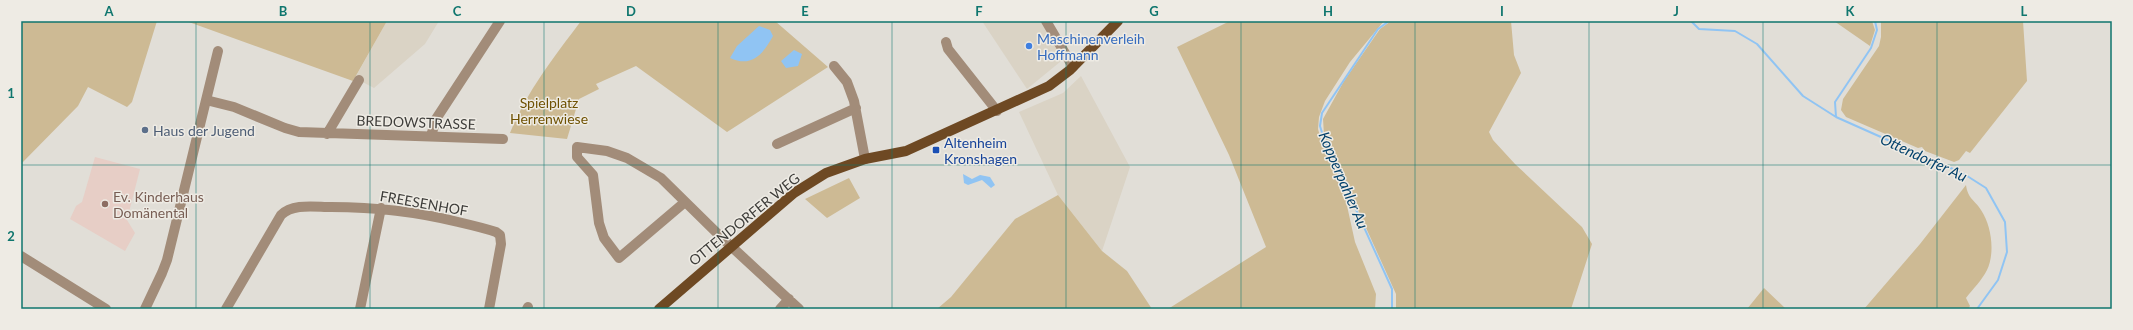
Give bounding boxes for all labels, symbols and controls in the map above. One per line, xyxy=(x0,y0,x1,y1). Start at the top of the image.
text: A xyxy=(103,3,114,19)
text: B xyxy=(279,3,288,19)
text: C xyxy=(453,3,462,19)
text: D xyxy=(626,3,636,19)
text: E xyxy=(801,3,809,19)
text: F xyxy=(975,3,983,19)
text: G xyxy=(1149,3,1159,19)
text: H xyxy=(1323,3,1333,19)
text: I xyxy=(1500,3,1504,19)
text: J xyxy=(1673,3,1679,19)
text: K xyxy=(1846,3,1856,19)
text: L xyxy=(2021,3,2028,19)
place label: Maschinenverleih Hoffmann xyxy=(1037,30,1145,63)
marker: Maschinenverleih Hoffmann xyxy=(1024,41,1034,51)
text: 1 xyxy=(7,85,15,101)
park label: Spielplatz Herrenwiese xyxy=(510,94,588,127)
street label: BREDOWSTRASSE xyxy=(356,111,476,133)
place label: Haus der Jugend xyxy=(153,122,255,139)
marker: Haus der Jugend xyxy=(140,125,150,135)
water label: Kopperpahler Au xyxy=(1315,129,1373,231)
water label: Ottendorfer Au xyxy=(1878,129,1970,185)
place label: Altenheim Kronshagen xyxy=(944,134,1017,167)
marker: Altenheim Kronshagen xyxy=(931,145,941,155)
street label: OTTENDORFER WEG xyxy=(685,169,803,269)
street label: FREESENHOF xyxy=(379,187,469,219)
place label: Ev. Kinderhaus Domänental xyxy=(113,188,204,221)
marker: Ev. Kinderhaus Domänental xyxy=(100,199,110,209)
text: 2 xyxy=(7,228,15,244)

